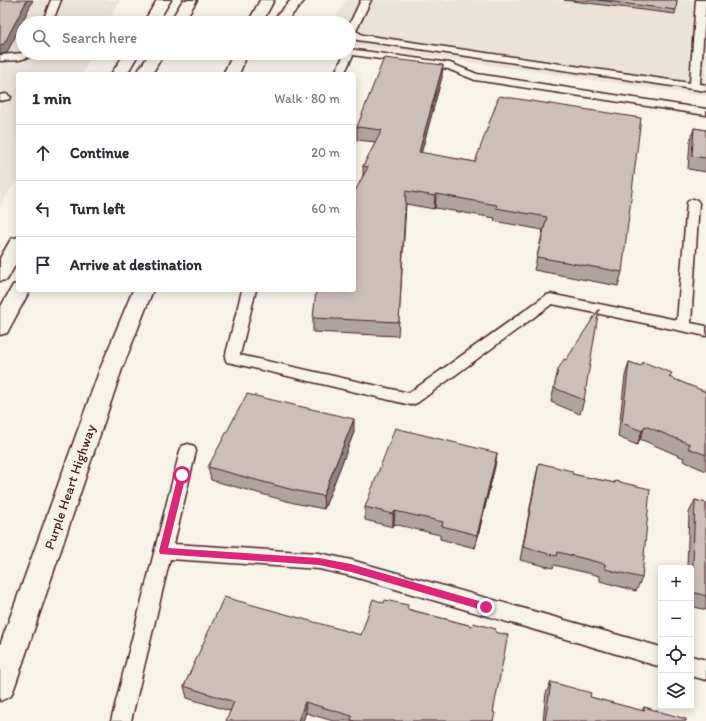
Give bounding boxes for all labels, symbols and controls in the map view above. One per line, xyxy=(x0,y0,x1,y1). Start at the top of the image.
search box xyxy=(16,16,356,60)
icon: search xyxy=(30,27,52,49)
text: Search here xyxy=(62,29,137,47)
text: 1 min xyxy=(32,88,71,108)
text: Walk · 80 m xyxy=(274,91,340,106)
icon: ahead xyxy=(32,142,54,164)
text: Continue xyxy=(70,144,129,162)
text: 20 m xyxy=(311,145,340,160)
icon: left xyxy=(32,198,54,220)
text: Turn left xyxy=(70,200,125,218)
text: 60 m xyxy=(311,201,340,216)
icon: arrive xyxy=(32,254,54,276)
text: Arrive at destination xyxy=(70,256,202,274)
street label: Purple Heart Highway xyxy=(41,422,99,552)
route start xyxy=(173,466,191,484)
map controls xyxy=(658,565,694,709)
button: + xyxy=(658,565,694,601)
route end xyxy=(477,598,495,616)
button: − xyxy=(658,601,694,637)
button: locate xyxy=(658,637,694,673)
button: layers xyxy=(658,673,694,709)

